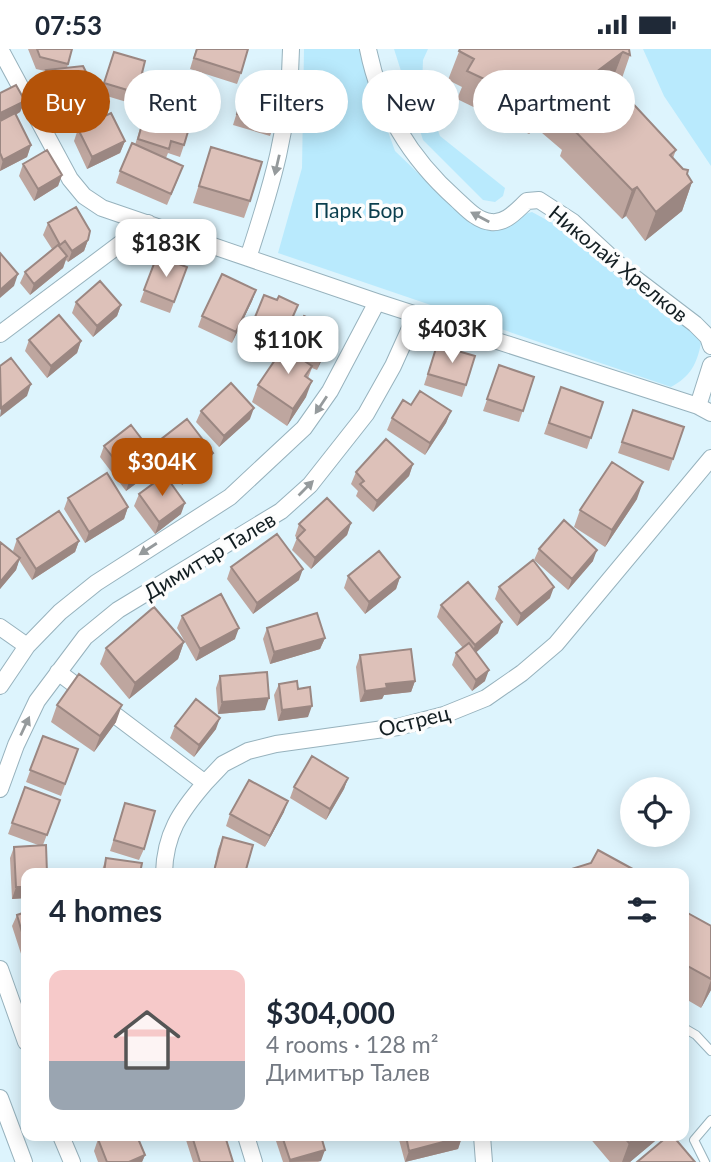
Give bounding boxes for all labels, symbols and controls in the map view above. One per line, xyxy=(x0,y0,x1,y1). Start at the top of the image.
text: 07:53 xyxy=(35,9,102,41)
chip: Buy xyxy=(21,70,110,133)
chip: Rent xyxy=(124,70,221,133)
chip: Filters xyxy=(235,70,348,133)
chip: New xyxy=(362,70,459,133)
chip: Apartment xyxy=(473,70,635,133)
one-way arrow xyxy=(272,154,283,176)
park label: Парк Бор xyxy=(314,197,404,222)
street label: Николай Хрелков xyxy=(544,199,694,327)
one-way arrow xyxy=(469,211,489,223)
pin: $183K xyxy=(117,219,215,279)
text: $183K xyxy=(131,228,201,256)
pin: $403K xyxy=(403,305,501,365)
text: $403K xyxy=(417,314,487,342)
pin: $110K xyxy=(239,317,337,376)
text: $110K xyxy=(253,325,323,353)
one-way arrow xyxy=(314,396,328,414)
pin: $304K xyxy=(113,439,211,498)
text: $304K xyxy=(127,447,197,475)
one-way arrow xyxy=(297,479,314,496)
street label: Димитър Талев xyxy=(138,506,280,604)
one-way arrow xyxy=(138,543,157,556)
street label: Острец xyxy=(376,699,453,741)
one-way arrow xyxy=(20,715,31,736)
map controls xyxy=(620,777,690,847)
button: locate xyxy=(620,777,690,847)
icon: filters xyxy=(623,891,661,929)
text: 4 homes xyxy=(49,892,162,928)
text: $304,000 xyxy=(266,994,395,1030)
icon: home xyxy=(105,998,189,1082)
text: 4 rooms · 128 m² xyxy=(266,1030,438,1058)
text: Димитър Талев xyxy=(266,1058,430,1086)

